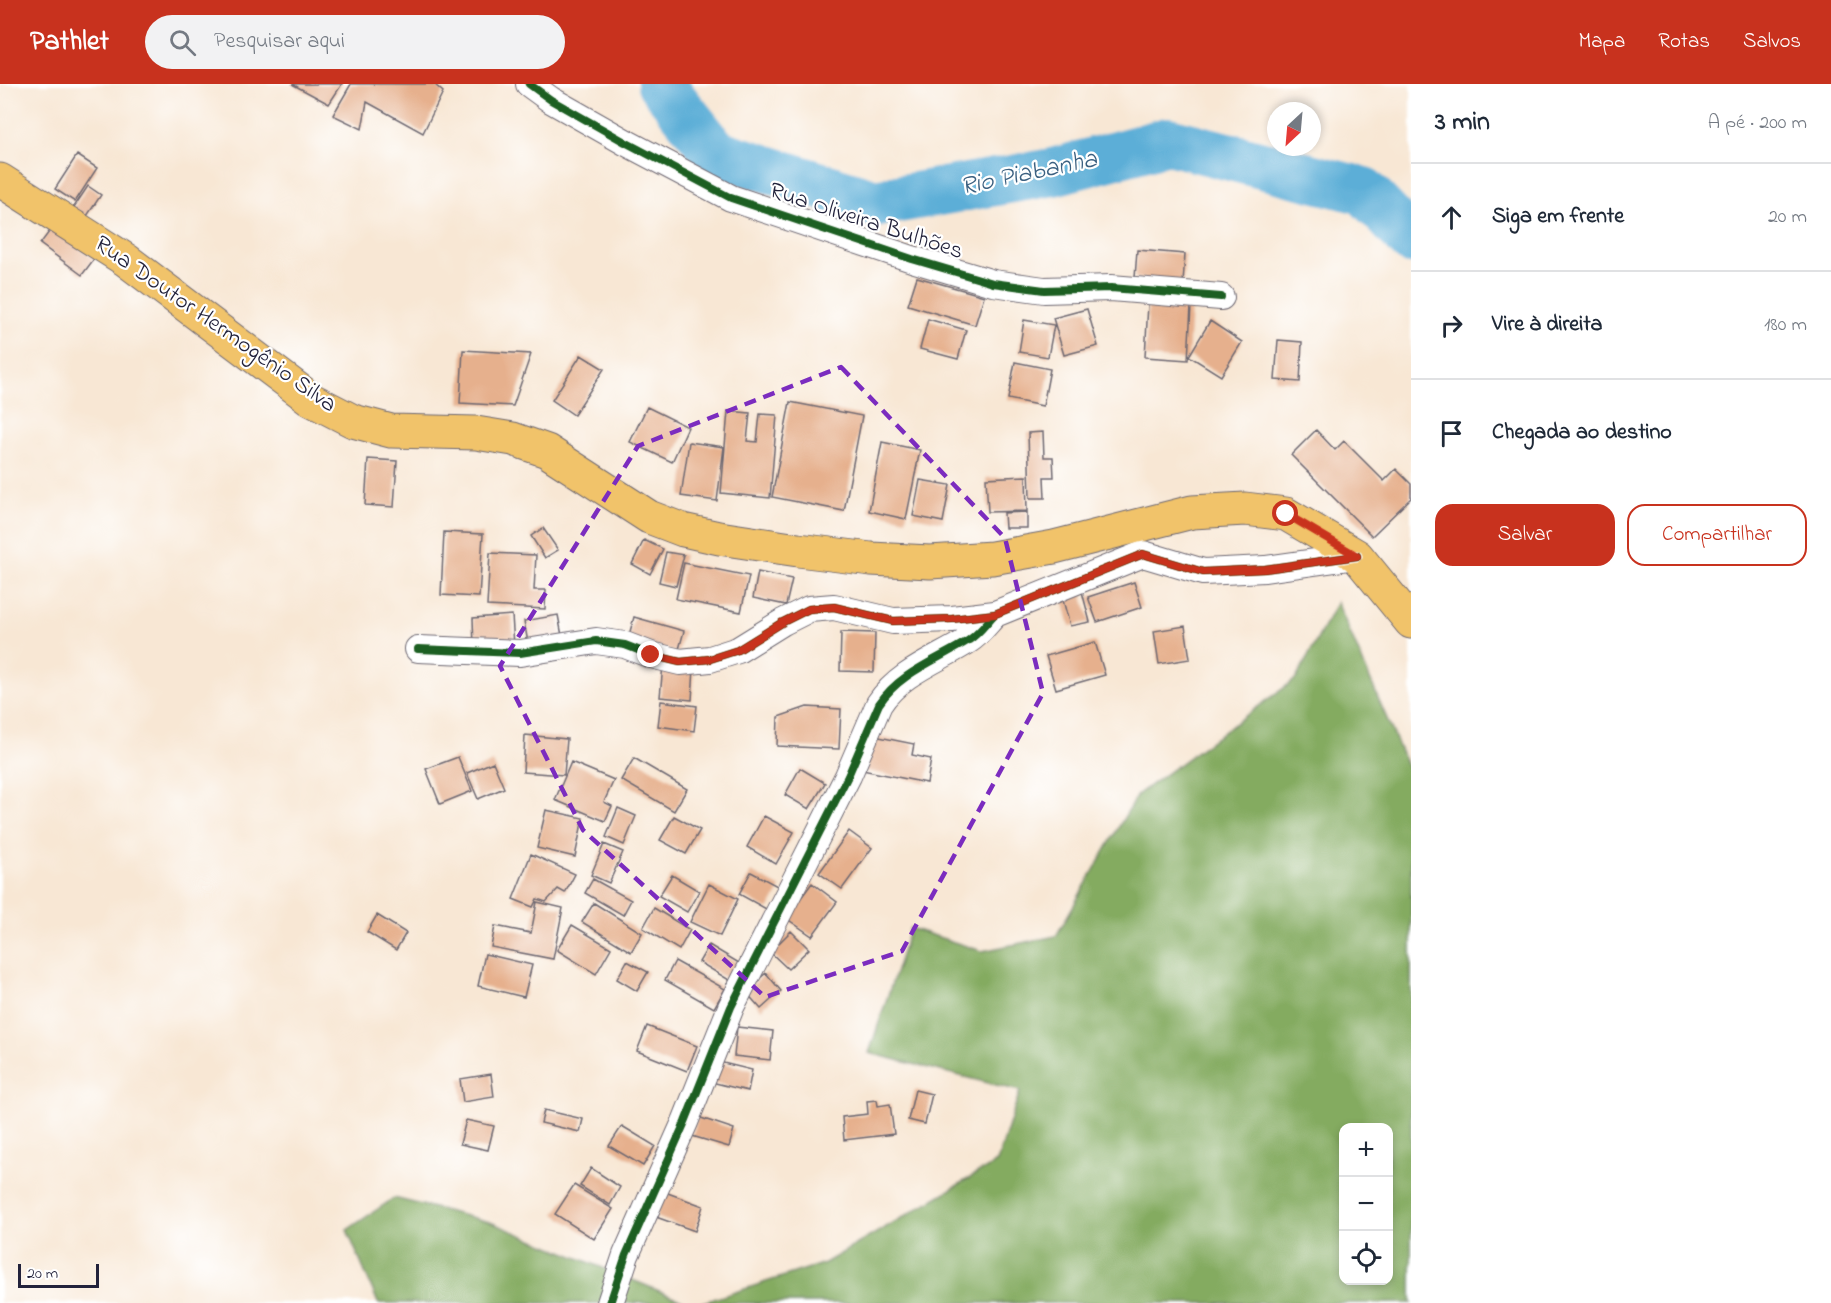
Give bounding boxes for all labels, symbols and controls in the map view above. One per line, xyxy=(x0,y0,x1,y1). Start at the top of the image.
search box xyxy=(145,15,565,69)
text: Pathlet xyxy=(30,22,109,63)
icon: search xyxy=(166,26,199,59)
text: Pesquisar aqui xyxy=(214,26,345,58)
text: Mapa xyxy=(1578,27,1625,57)
text: Rotas xyxy=(1658,27,1710,57)
text: Salvos xyxy=(1743,27,1801,57)
north arrow xyxy=(1267,102,1321,156)
text: 3 min xyxy=(1435,104,1490,142)
text: A pé · 200 m xyxy=(1708,109,1807,138)
water label: Rio Piabanha xyxy=(957,141,1102,207)
street label: Rua Oliveira Bulhões xyxy=(764,174,968,270)
icon: ahead xyxy=(1435,201,1468,234)
text: Siga em frente xyxy=(1492,201,1624,233)
text: 20 m xyxy=(1768,203,1807,232)
street label: Rua Doutor Hermogênio Silva xyxy=(87,228,343,422)
icon: right xyxy=(1435,309,1468,342)
text: Vire à direita xyxy=(1492,309,1602,341)
text: 180 m xyxy=(1764,311,1807,340)
icon: arrive xyxy=(1435,417,1468,450)
text: Chegada ao destino xyxy=(1492,417,1672,449)
route start xyxy=(1272,500,1298,526)
button: Salvar xyxy=(1435,504,1615,566)
button: Compartilhar xyxy=(1627,504,1807,566)
route end xyxy=(637,641,663,667)
map controls xyxy=(1339,1123,1393,1285)
button: + xyxy=(1339,1123,1393,1177)
button: − xyxy=(1339,1177,1393,1231)
button: locate xyxy=(1339,1231,1393,1285)
scale bar xyxy=(18,1261,99,1288)
text: 20 m xyxy=(27,1262,58,1286)

